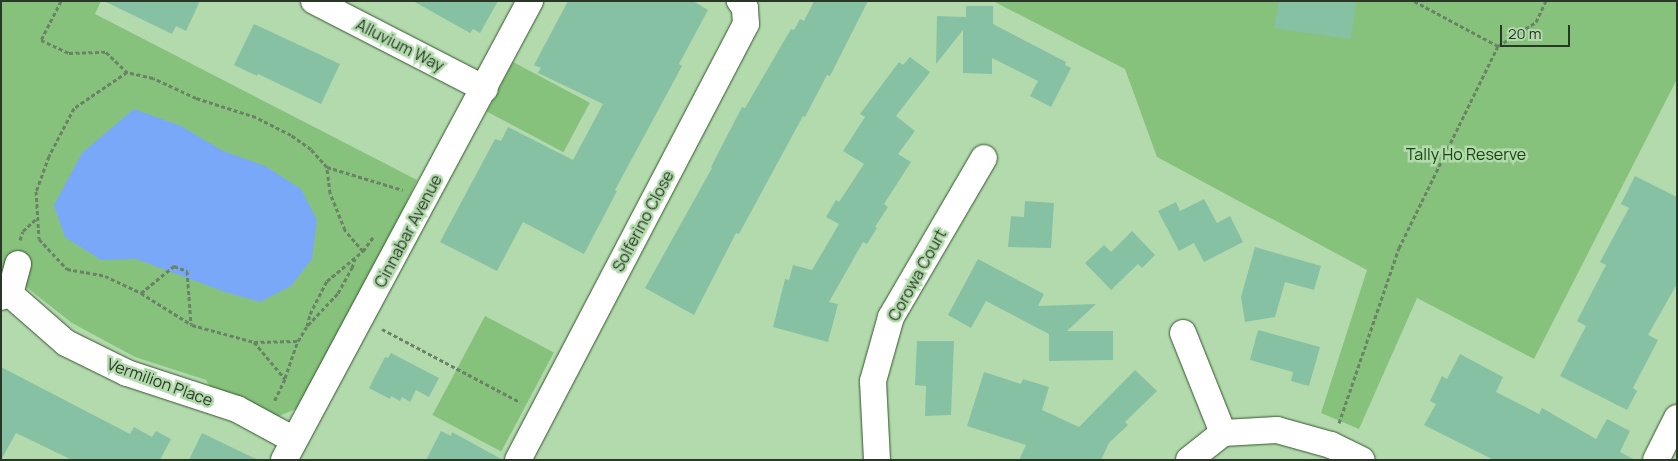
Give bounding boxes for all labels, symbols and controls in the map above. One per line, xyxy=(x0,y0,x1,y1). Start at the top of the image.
street label: Alluvium Way xyxy=(353,15,447,75)
scale bar xyxy=(1503,15,1573,47)
text: 20 m xyxy=(1508,23,1541,44)
park label: Tally Ho Reserve xyxy=(1406,144,1526,164)
street label: Solferino Close xyxy=(608,167,678,275)
street label: Cinnabar Avenue xyxy=(370,171,446,291)
street label: Corowa Court xyxy=(884,226,950,324)
street label: Vermilion Place xyxy=(105,354,215,410)

